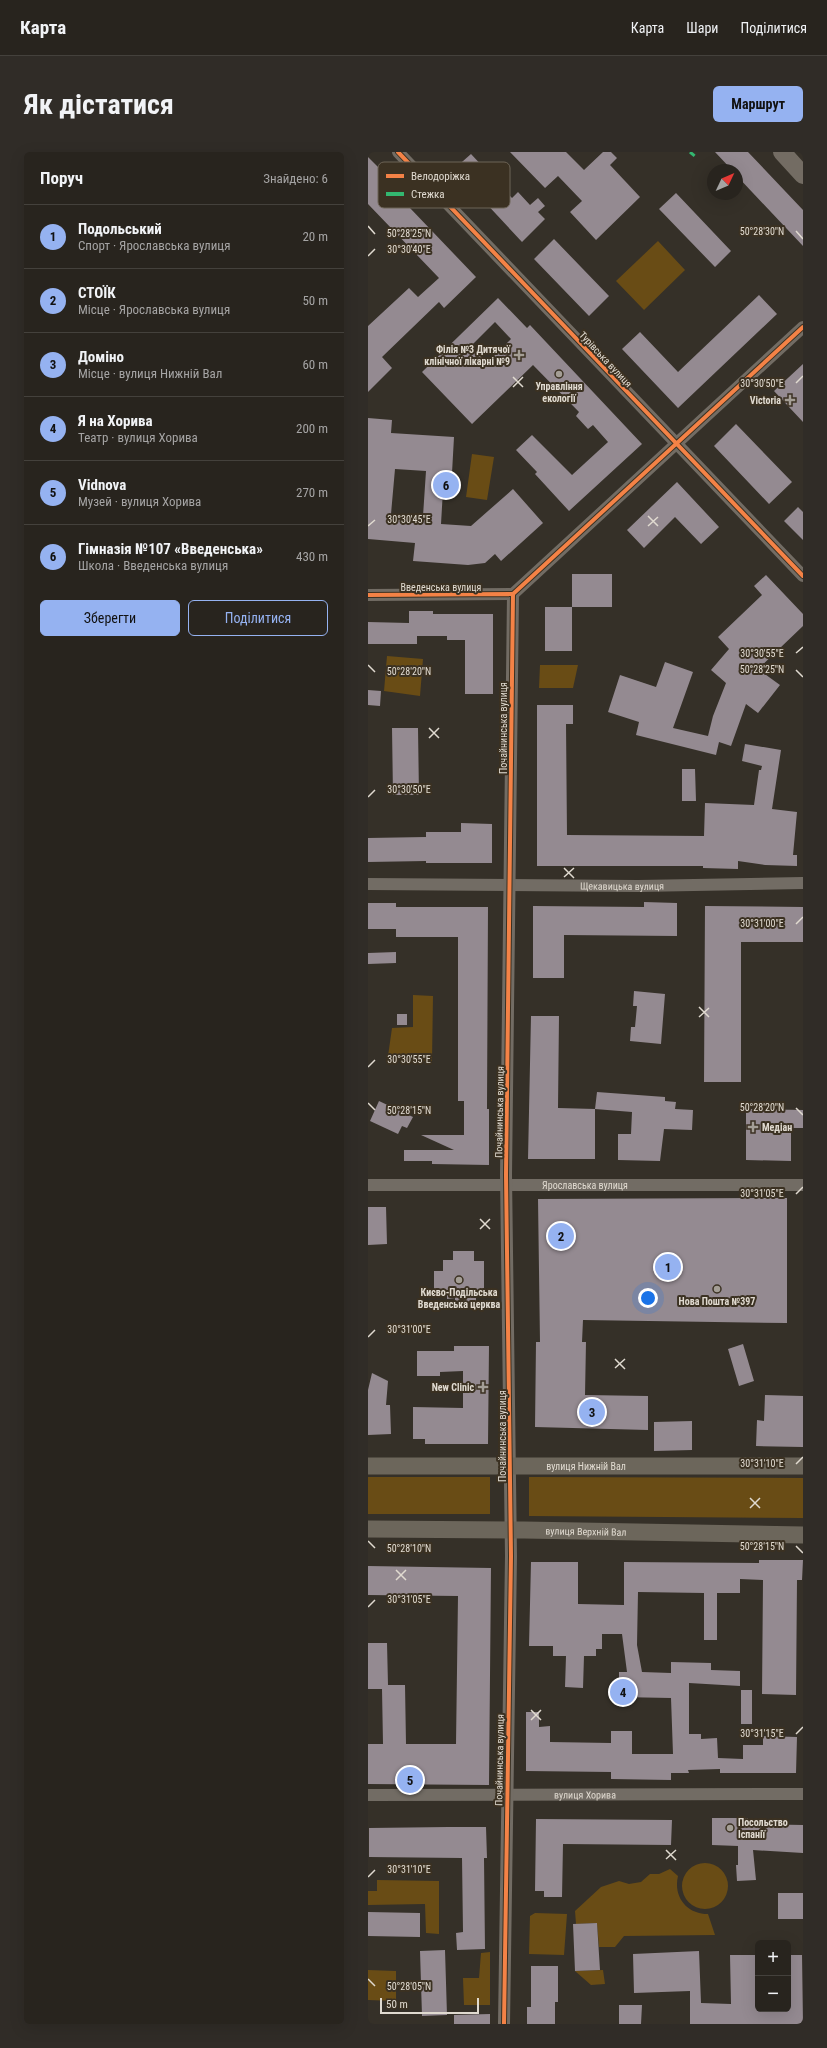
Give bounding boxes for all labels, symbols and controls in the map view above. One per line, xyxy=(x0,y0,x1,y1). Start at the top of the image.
text: Карта xyxy=(20,16,66,39)
text: Карта xyxy=(631,20,664,36)
text: Шари xyxy=(686,20,718,36)
text: Поділитися xyxy=(740,20,807,36)
button: Маршрут xyxy=(713,86,803,122)
text: Як дістатися xyxy=(24,88,174,121)
legend xyxy=(378,162,510,208)
north arrow xyxy=(707,164,743,200)
text: Поруч xyxy=(40,168,83,188)
text: Велодоріжка xyxy=(411,170,470,183)
text: Знайдено: 6 xyxy=(263,171,328,186)
text: Стежка xyxy=(411,188,444,201)
text: Подольський xyxy=(78,220,162,238)
text: 50°28'30"N xyxy=(740,226,784,237)
text: 50°28'25"N xyxy=(387,228,431,239)
text: 1 xyxy=(50,229,56,244)
text: 20 m xyxy=(302,229,328,244)
text: Спорт · Ярославська вулиця xyxy=(78,238,230,253)
text: 30°30'40"E xyxy=(387,244,431,255)
text: СТОЇК xyxy=(78,284,116,302)
text: 2 xyxy=(50,293,56,308)
text: 50 m xyxy=(302,293,328,308)
text: Місце · Ярославська вулиця xyxy=(78,302,230,317)
street label: Турівська вулиця xyxy=(577,329,634,389)
place label: Філія №3 Дитячої клінічної лікарні №9 xyxy=(424,344,511,367)
text: Доміно xyxy=(78,348,124,366)
marker: Філія №3 Дитячої клінічної лікарні №9 xyxy=(513,349,525,361)
text: 3 xyxy=(50,357,56,372)
text: 60 m xyxy=(302,357,328,372)
text: Місце · вулиця Нижній Вал xyxy=(78,366,222,381)
marker: Управління екології xyxy=(554,369,564,379)
text: 30°30'50"E xyxy=(740,378,784,389)
place label: Управління екології xyxy=(535,381,583,404)
marker: Victoria xyxy=(784,394,796,406)
place label: Victoria xyxy=(750,395,781,406)
text: Я на Хорива xyxy=(78,412,152,430)
text: 4 xyxy=(50,421,56,436)
text: 200 m xyxy=(296,421,328,436)
text: Театр · вулиця Хорива xyxy=(78,430,198,445)
pin: 6 xyxy=(433,470,459,500)
text: Vidnova xyxy=(78,476,126,494)
text: 5 xyxy=(50,485,56,500)
text: 270 m xyxy=(296,485,328,500)
text: Музей · вулиця Хорива xyxy=(78,494,201,509)
text: 30°30'45"E xyxy=(387,514,431,525)
text: Гімназія №107 «Введенська» xyxy=(78,540,263,558)
text: 6 xyxy=(50,549,56,564)
text: 430 m xyxy=(296,549,328,564)
text: Школа · Введенська вулиця xyxy=(78,558,228,573)
street label: Введенська вулиця xyxy=(401,582,482,593)
button: Зберегти xyxy=(40,600,180,636)
button: Поділитися xyxy=(188,600,328,636)
text: 30°30'55"E xyxy=(740,648,784,659)
text: 50°28'25"N xyxy=(740,664,784,675)
text: 50°28'20"N xyxy=(387,666,431,677)
street label: Почайнинська вулиця xyxy=(498,682,509,774)
text: 30°30'50"E xyxy=(387,784,431,795)
street label: Щекавицька вулиця xyxy=(580,881,664,892)
text: 30°31'00"E xyxy=(740,918,784,929)
text: 30°30'55"E xyxy=(387,1054,431,1065)
street label: Почайнинська вулиця xyxy=(493,1066,506,1158)
text: 50°28'20"N xyxy=(740,1102,784,1113)
text: 50°28'15"N xyxy=(387,1105,431,1116)
marker: Медіан xyxy=(747,1121,759,1133)
place label: Медіан xyxy=(762,1122,792,1133)
street label: Ярославська вулиця xyxy=(542,1180,628,1191)
text: 30°31'05"E xyxy=(740,1188,784,1199)
pin: 2 xyxy=(548,1221,574,1251)
pin: 1 xyxy=(655,1252,681,1282)
marker: Києво-Подільська Введенська церква xyxy=(454,1275,464,1285)
marker: Нова Пошта №397 xyxy=(712,1284,722,1294)
place label: Києво-Подільська Введенська церква xyxy=(418,1287,500,1310)
your location xyxy=(638,1288,658,1308)
place label: Нова Пошта №397 xyxy=(679,1296,755,1307)
text: 30°31'00"E xyxy=(387,1324,431,1335)
marker: New Clinic xyxy=(477,1381,489,1393)
place label: New Clinic xyxy=(432,1382,474,1393)
street label: Почайнинська вулиця xyxy=(497,1390,508,1482)
pin: 3 xyxy=(579,1397,605,1427)
text: 30°31'10"E xyxy=(740,1458,784,1469)
street label: вулиця Нижній Вал xyxy=(546,1461,626,1472)
street label: вулиця Верхній Вал xyxy=(545,1525,627,1538)
text: 50°28'15"N xyxy=(740,1541,784,1552)
text: 50°28'10"N xyxy=(387,1543,431,1554)
text: 30°31'05"E xyxy=(387,1594,431,1605)
pin: 4 xyxy=(610,1677,636,1707)
street label: Почайнинська вулиця xyxy=(493,1714,506,1806)
text: 30°31'15"E xyxy=(740,1728,784,1739)
pin: 5 xyxy=(397,1765,423,1795)
street label: вулиця Хорива xyxy=(554,1789,616,1801)
place label: Посольство Іспанії xyxy=(738,1817,788,1840)
marker: Посольство Іспанії xyxy=(725,1823,735,1833)
text: 30°31'10"E xyxy=(387,1864,431,1875)
map controls xyxy=(755,1940,791,2012)
button: + xyxy=(755,1940,791,1976)
button: − xyxy=(755,1976,791,2012)
text: 50°28'05"N xyxy=(387,1981,431,1992)
scale bar xyxy=(380,1996,479,2015)
text: 50 m xyxy=(386,1998,408,2011)

